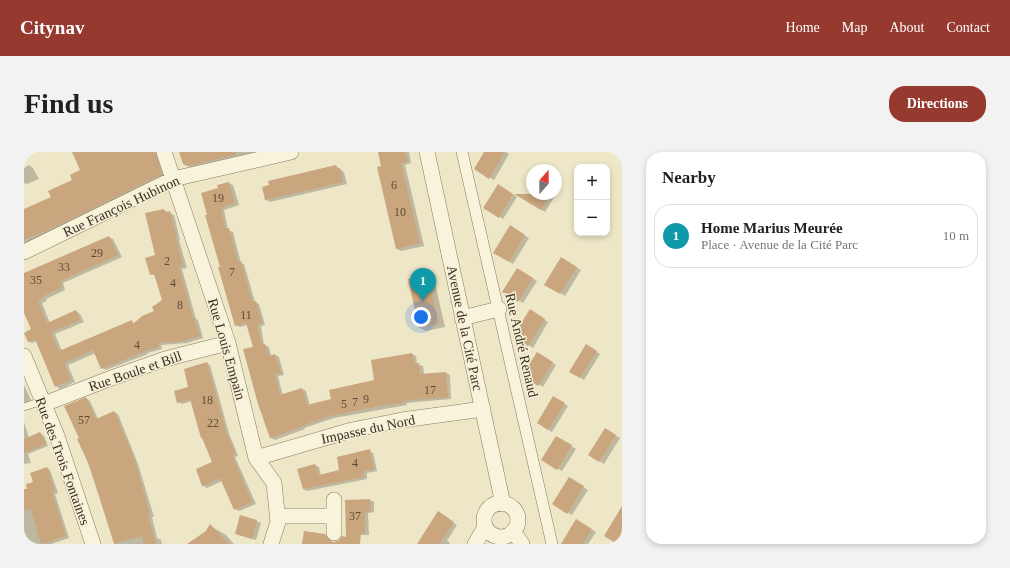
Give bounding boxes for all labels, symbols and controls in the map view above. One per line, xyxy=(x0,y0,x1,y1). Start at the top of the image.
text: Citynav xyxy=(20,17,84,38)
text: Home xyxy=(786,20,820,35)
text: Map xyxy=(842,20,867,35)
text: About xyxy=(889,20,924,35)
text: Contact xyxy=(946,20,990,35)
button: Directions xyxy=(889,86,986,122)
text: Find us xyxy=(24,88,114,119)
north arrow xyxy=(526,164,562,200)
map controls xyxy=(574,164,610,236)
button: + xyxy=(574,164,610,200)
text: Nearby xyxy=(662,168,716,187)
street label: Rue François Hubinon xyxy=(61,173,182,240)
house number: 6 xyxy=(391,178,397,192)
house number: 19 xyxy=(212,191,224,205)
button: − xyxy=(574,200,610,236)
house number: 10 xyxy=(394,205,406,219)
text: Home Marius Meurée xyxy=(701,220,843,236)
text: 1 xyxy=(673,228,679,243)
text: 10 m xyxy=(943,228,969,243)
text: Place · Avenue de la Cité Parc xyxy=(701,237,858,252)
house number: 29 xyxy=(91,246,103,260)
house number: 2 xyxy=(164,254,170,268)
house number: 33 xyxy=(58,260,70,274)
street label: Avenue de la Cité Parc xyxy=(444,264,485,392)
house number: 7 xyxy=(229,265,235,279)
pin: 1 xyxy=(410,268,436,301)
house number: 35 xyxy=(30,273,42,287)
house number: 4 xyxy=(170,276,176,290)
street label: Rue André Renaud xyxy=(502,292,541,399)
street label: Rue Louis Empain xyxy=(205,297,248,402)
house number: 8 xyxy=(177,298,183,312)
your location xyxy=(411,307,431,327)
house number: 11 xyxy=(240,308,252,322)
house number: 4 xyxy=(134,338,140,352)
street label: Rue Boule et Bill xyxy=(87,348,184,394)
house number: 17 xyxy=(424,383,436,397)
house number: 9 xyxy=(363,392,369,406)
house number: 18 xyxy=(201,393,213,407)
street label: Rue des Trois Fontaines xyxy=(32,395,93,527)
house number: 7 xyxy=(352,395,358,409)
house number: 5 xyxy=(341,397,347,411)
street label: Impasse du Nord xyxy=(320,412,416,447)
house number: 57 xyxy=(78,413,90,427)
house number: 22 xyxy=(207,416,219,430)
house number: 4 xyxy=(352,456,358,470)
house number: 37 xyxy=(349,509,361,523)

